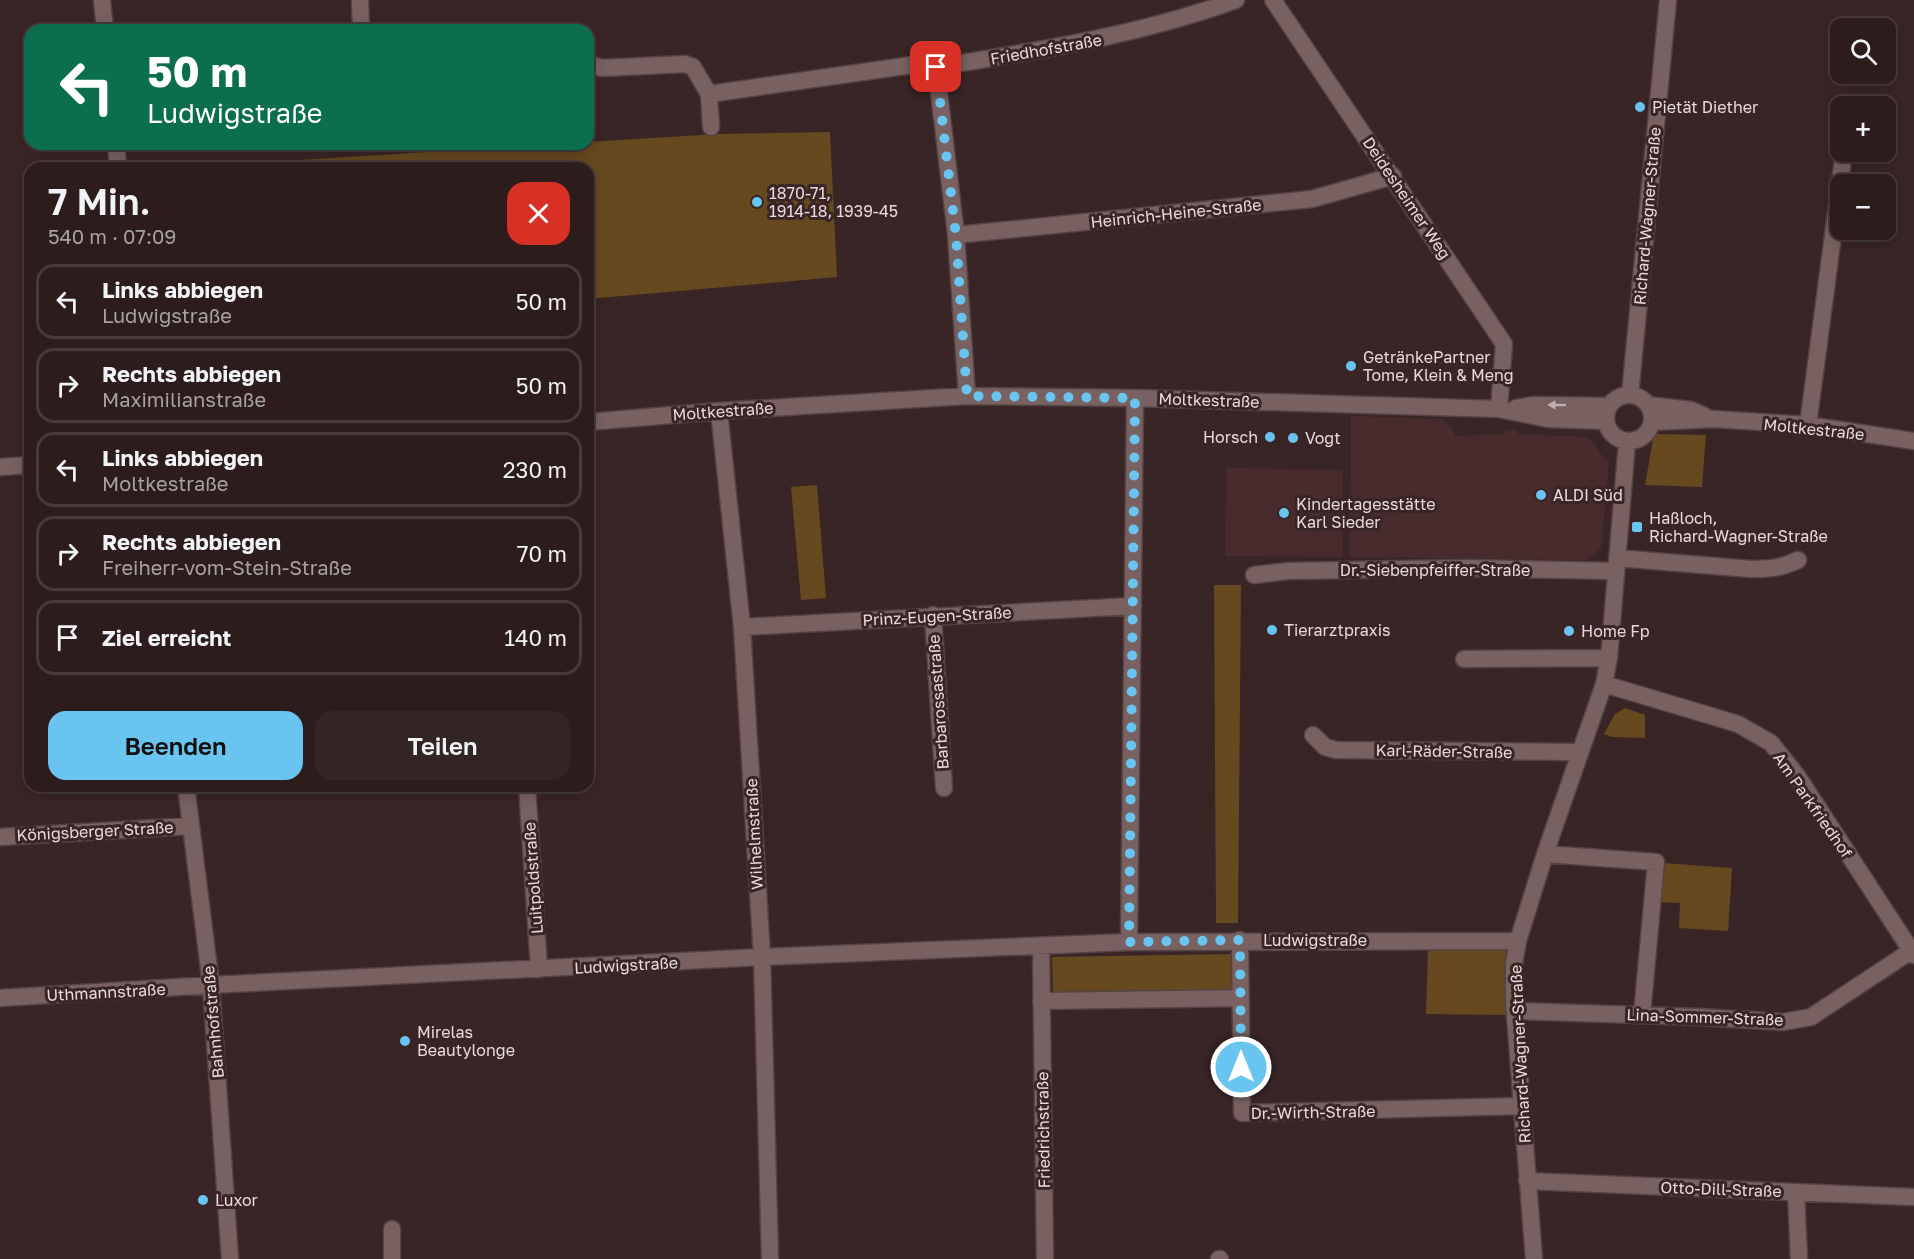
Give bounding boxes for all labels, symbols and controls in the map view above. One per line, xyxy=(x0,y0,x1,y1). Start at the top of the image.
map controls xyxy=(1830,18,1896,240)
button: search xyxy=(1830,18,1896,84)
street label: Friedhofstraße xyxy=(989,29,1103,69)
pin xyxy=(910,41,961,92)
text: 50 m xyxy=(147,46,247,96)
icon: left xyxy=(48,48,126,126)
icon: arrive xyxy=(919,50,952,83)
button: + xyxy=(1830,96,1896,162)
text: Ludwigstraße xyxy=(147,97,322,129)
place label: Pietät Diether xyxy=(1652,97,1758,117)
marker: Pietät Diether xyxy=(1633,100,1647,114)
street label: Richard-Wagner-Straße xyxy=(1629,126,1665,306)
street label: Deidesheimer Weg xyxy=(1359,133,1455,263)
button: − xyxy=(1830,174,1896,240)
text: 7 Min. xyxy=(48,180,151,223)
button: close xyxy=(507,182,570,245)
place label: 1870-71, 1914-18, 1939-45 xyxy=(769,183,898,221)
street label: Heinrich-Heine-Straße xyxy=(1090,194,1262,232)
marker: 1870-71, 1914-18, 1939-45 xyxy=(750,195,764,209)
text: 540 m · 07:09 xyxy=(48,224,176,248)
text: Links abbiegen xyxy=(102,276,263,303)
icon: left xyxy=(51,285,84,318)
text: 50 m xyxy=(516,288,567,315)
text: Ludwigstraße xyxy=(102,303,232,327)
place label: GetränkePartner Tome, Klein & Meng xyxy=(1363,347,1514,385)
marker: GetränkePartner Tome, Klein & Meng xyxy=(1344,359,1358,373)
text: Rechts abbiegen xyxy=(102,360,281,387)
icon: right xyxy=(51,369,84,402)
text: 50 m xyxy=(516,372,567,399)
text: Maximilianstraße xyxy=(102,387,266,411)
street label: Moltkestraße xyxy=(1158,388,1260,412)
street label: Moltkestraße xyxy=(672,397,774,425)
one-way arrow xyxy=(1548,401,1567,410)
street label: Moltkestraße xyxy=(1763,414,1865,444)
place label: Horsch xyxy=(1203,427,1258,447)
place label: Vogt xyxy=(1305,428,1341,448)
marker: Horsch xyxy=(1263,430,1277,444)
marker: Vogt xyxy=(1286,431,1300,445)
text: Links abbiegen xyxy=(102,444,263,471)
icon: left xyxy=(51,453,84,486)
text: 230 m xyxy=(503,456,567,483)
text: Moltkestraße xyxy=(102,471,228,495)
place label: ALDI Süd xyxy=(1553,485,1623,505)
marker: ALDI Süd xyxy=(1534,488,1548,502)
place label: Kindertagesstätte Karl Sieder xyxy=(1296,494,1436,532)
marker: Kindertagesstätte Karl Sieder xyxy=(1277,506,1291,520)
place label: Haßloch, Richard-Wagner-Straße xyxy=(1649,508,1828,546)
marker: Haßloch, Richard-Wagner-Straße xyxy=(1630,520,1644,534)
text: Rechts abbiegen xyxy=(102,528,281,555)
icon: right xyxy=(51,537,84,570)
text: 70 m xyxy=(517,540,567,567)
text: Freiherr-vom-Stein-Straße xyxy=(102,555,352,579)
street label: Dr.-Siebenpfeiffer-Straße xyxy=(1340,560,1530,580)
street label: Prinz-Eugen-Straße xyxy=(862,602,1012,630)
place label: Tierarztpraxis xyxy=(1284,620,1390,640)
icon: arrive xyxy=(51,621,84,654)
place label: Home Fp xyxy=(1581,621,1650,641)
marker: Tierarztpraxis xyxy=(1265,623,1279,637)
text: Ziel erreicht xyxy=(102,624,231,651)
text: 140 m xyxy=(504,624,567,651)
marker: Home Fp xyxy=(1562,624,1576,638)
street label: Barbarossastraße xyxy=(923,634,953,770)
button: Beenden xyxy=(48,711,303,780)
button: Teilen xyxy=(315,711,570,780)
street label: Karl-Räder-Straße xyxy=(1375,740,1513,762)
street label: Am Parkfriedhof xyxy=(1769,748,1857,862)
street label: Wilhelmstraße xyxy=(741,778,767,890)
street label: Königsberger Straße xyxy=(16,817,174,845)
street label: Luitpoldstraße xyxy=(519,821,547,935)
street label: Ludwigstraße xyxy=(1263,930,1367,950)
street label: Ludwigstraße xyxy=(574,952,678,978)
street label: Richard-Wagner-Straße xyxy=(1505,964,1535,1144)
street label: Bahnhofstraße xyxy=(198,965,228,1079)
street label: Uthmannstraße xyxy=(46,979,166,1005)
street label: Lina-Sommer-Straße xyxy=(1626,1004,1784,1030)
place label: Mirelas Beautylonge xyxy=(417,1022,515,1060)
marker: Mirelas Beautylonge xyxy=(398,1034,412,1048)
position arrow xyxy=(1209,1035,1273,1099)
street label: Friedrichstraße xyxy=(1032,1071,1054,1189)
street label: Dr.-Wirth-Straße xyxy=(1250,1101,1376,1123)
street label: Otto-Dill-Straße xyxy=(1660,1177,1782,1201)
place label: Luxor xyxy=(215,1190,258,1210)
marker: Luxor xyxy=(196,1193,210,1207)

